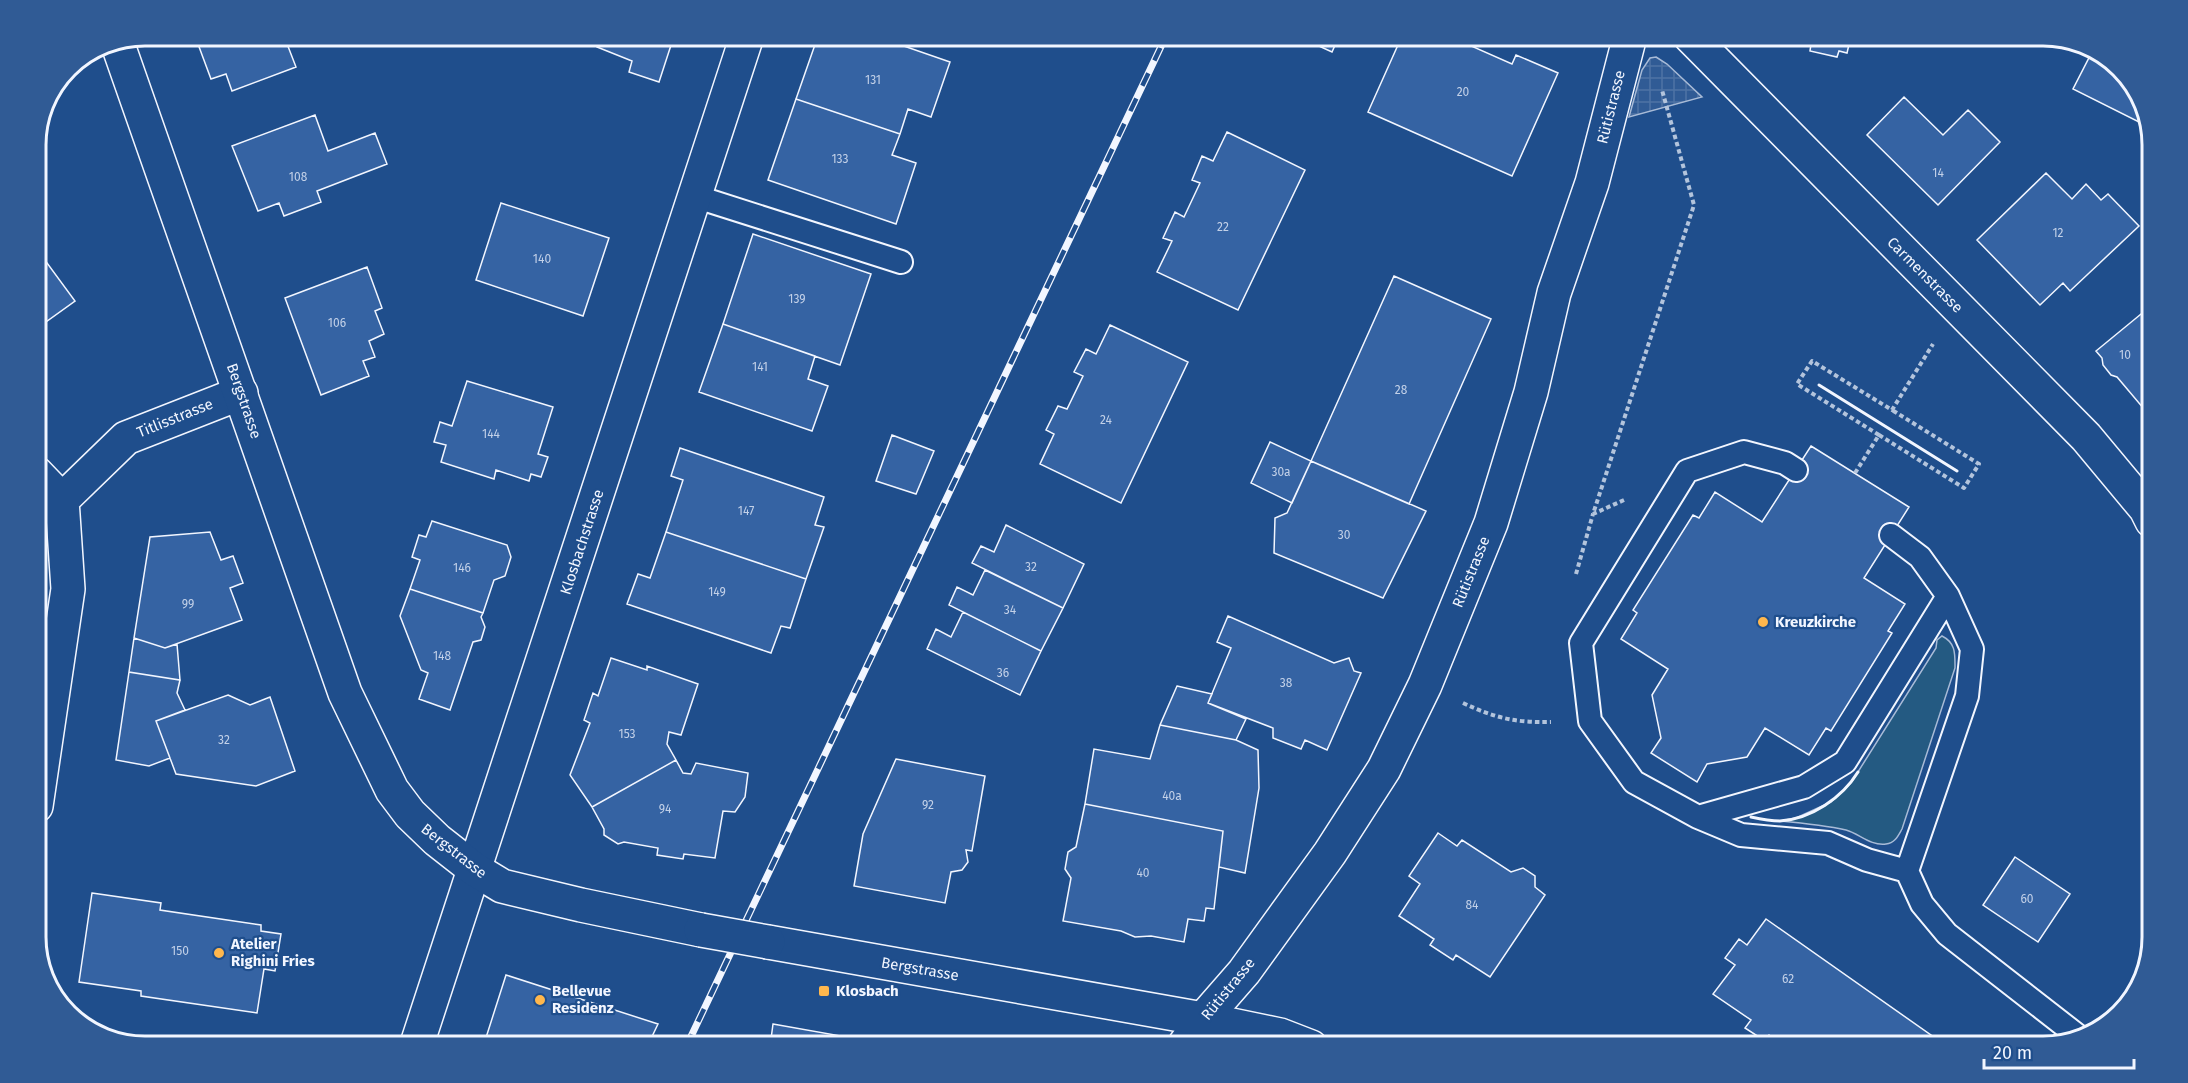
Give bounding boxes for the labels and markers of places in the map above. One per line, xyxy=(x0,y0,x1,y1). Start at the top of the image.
place label: Kreuzkirche xyxy=(1775,613,1856,631)
marker: Kreuzkirche xyxy=(1756,615,1770,629)
place label: Atelier Righini Fries xyxy=(230,935,315,970)
marker: Atelier Righini Fries xyxy=(212,946,226,960)
place label: Bellevue Residenz xyxy=(552,982,614,1017)
place label: Klosbach xyxy=(836,982,899,1000)
marker: Klosbach xyxy=(817,984,831,998)
marker: Bellevue Residenz xyxy=(533,993,547,1007)

